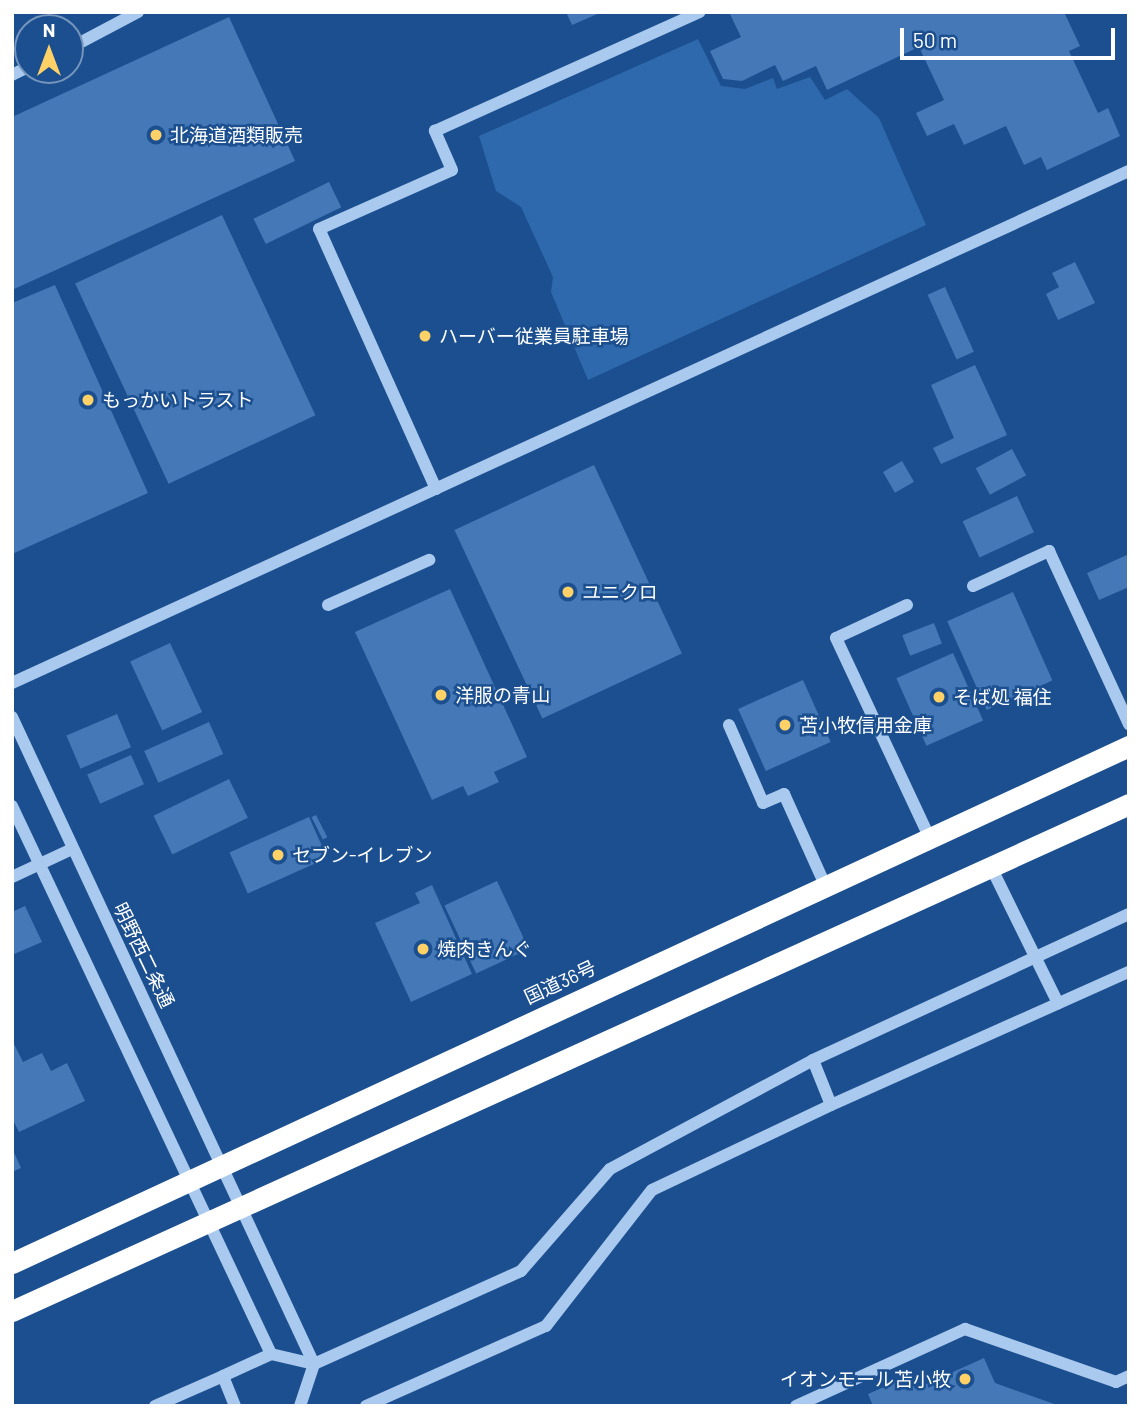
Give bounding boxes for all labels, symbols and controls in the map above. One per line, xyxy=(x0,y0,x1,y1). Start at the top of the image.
north arrow xyxy=(14,14,84,84)
scale bar xyxy=(903,14,1118,58)
text: N xyxy=(43,18,55,41)
text: 50 m xyxy=(913,27,957,52)
place label: 北海道酒類販売 xyxy=(170,124,303,146)
marker: 北海道酒類販売 xyxy=(148,127,164,143)
place label: ハーバー従業員駐車場 xyxy=(439,325,629,347)
marker: ハーバー従業員駐車場 xyxy=(417,328,433,344)
place label: もっかいトラスト xyxy=(102,389,254,411)
marker: もっかいトラスト xyxy=(80,392,96,408)
place label: ユニクロ xyxy=(582,581,658,603)
marker: ユニクロ xyxy=(560,584,576,600)
place label: 洋服の青山 xyxy=(455,684,550,706)
place label: そば処 福住 xyxy=(953,686,1052,708)
marker: 洋服の青山 xyxy=(433,687,449,703)
marker: そば処 福住 xyxy=(931,689,947,705)
place label: 苫小牧信用金庫 xyxy=(799,714,932,736)
marker: 苫小牧信用金庫 xyxy=(777,717,793,733)
place label: セブン-イレブン xyxy=(292,844,432,866)
marker: セブン-イレブン xyxy=(270,847,286,863)
street label: 明野西二条通 xyxy=(109,899,179,1011)
place label: 焼肉きんぐ xyxy=(437,938,532,960)
marker: 焼肉きんぐ xyxy=(415,941,431,957)
street label: 国道36号 xyxy=(520,955,600,1009)
place label: イオンモール苫小牧 xyxy=(780,1368,951,1390)
marker: イオンモール苫小牧 xyxy=(957,1371,973,1387)

